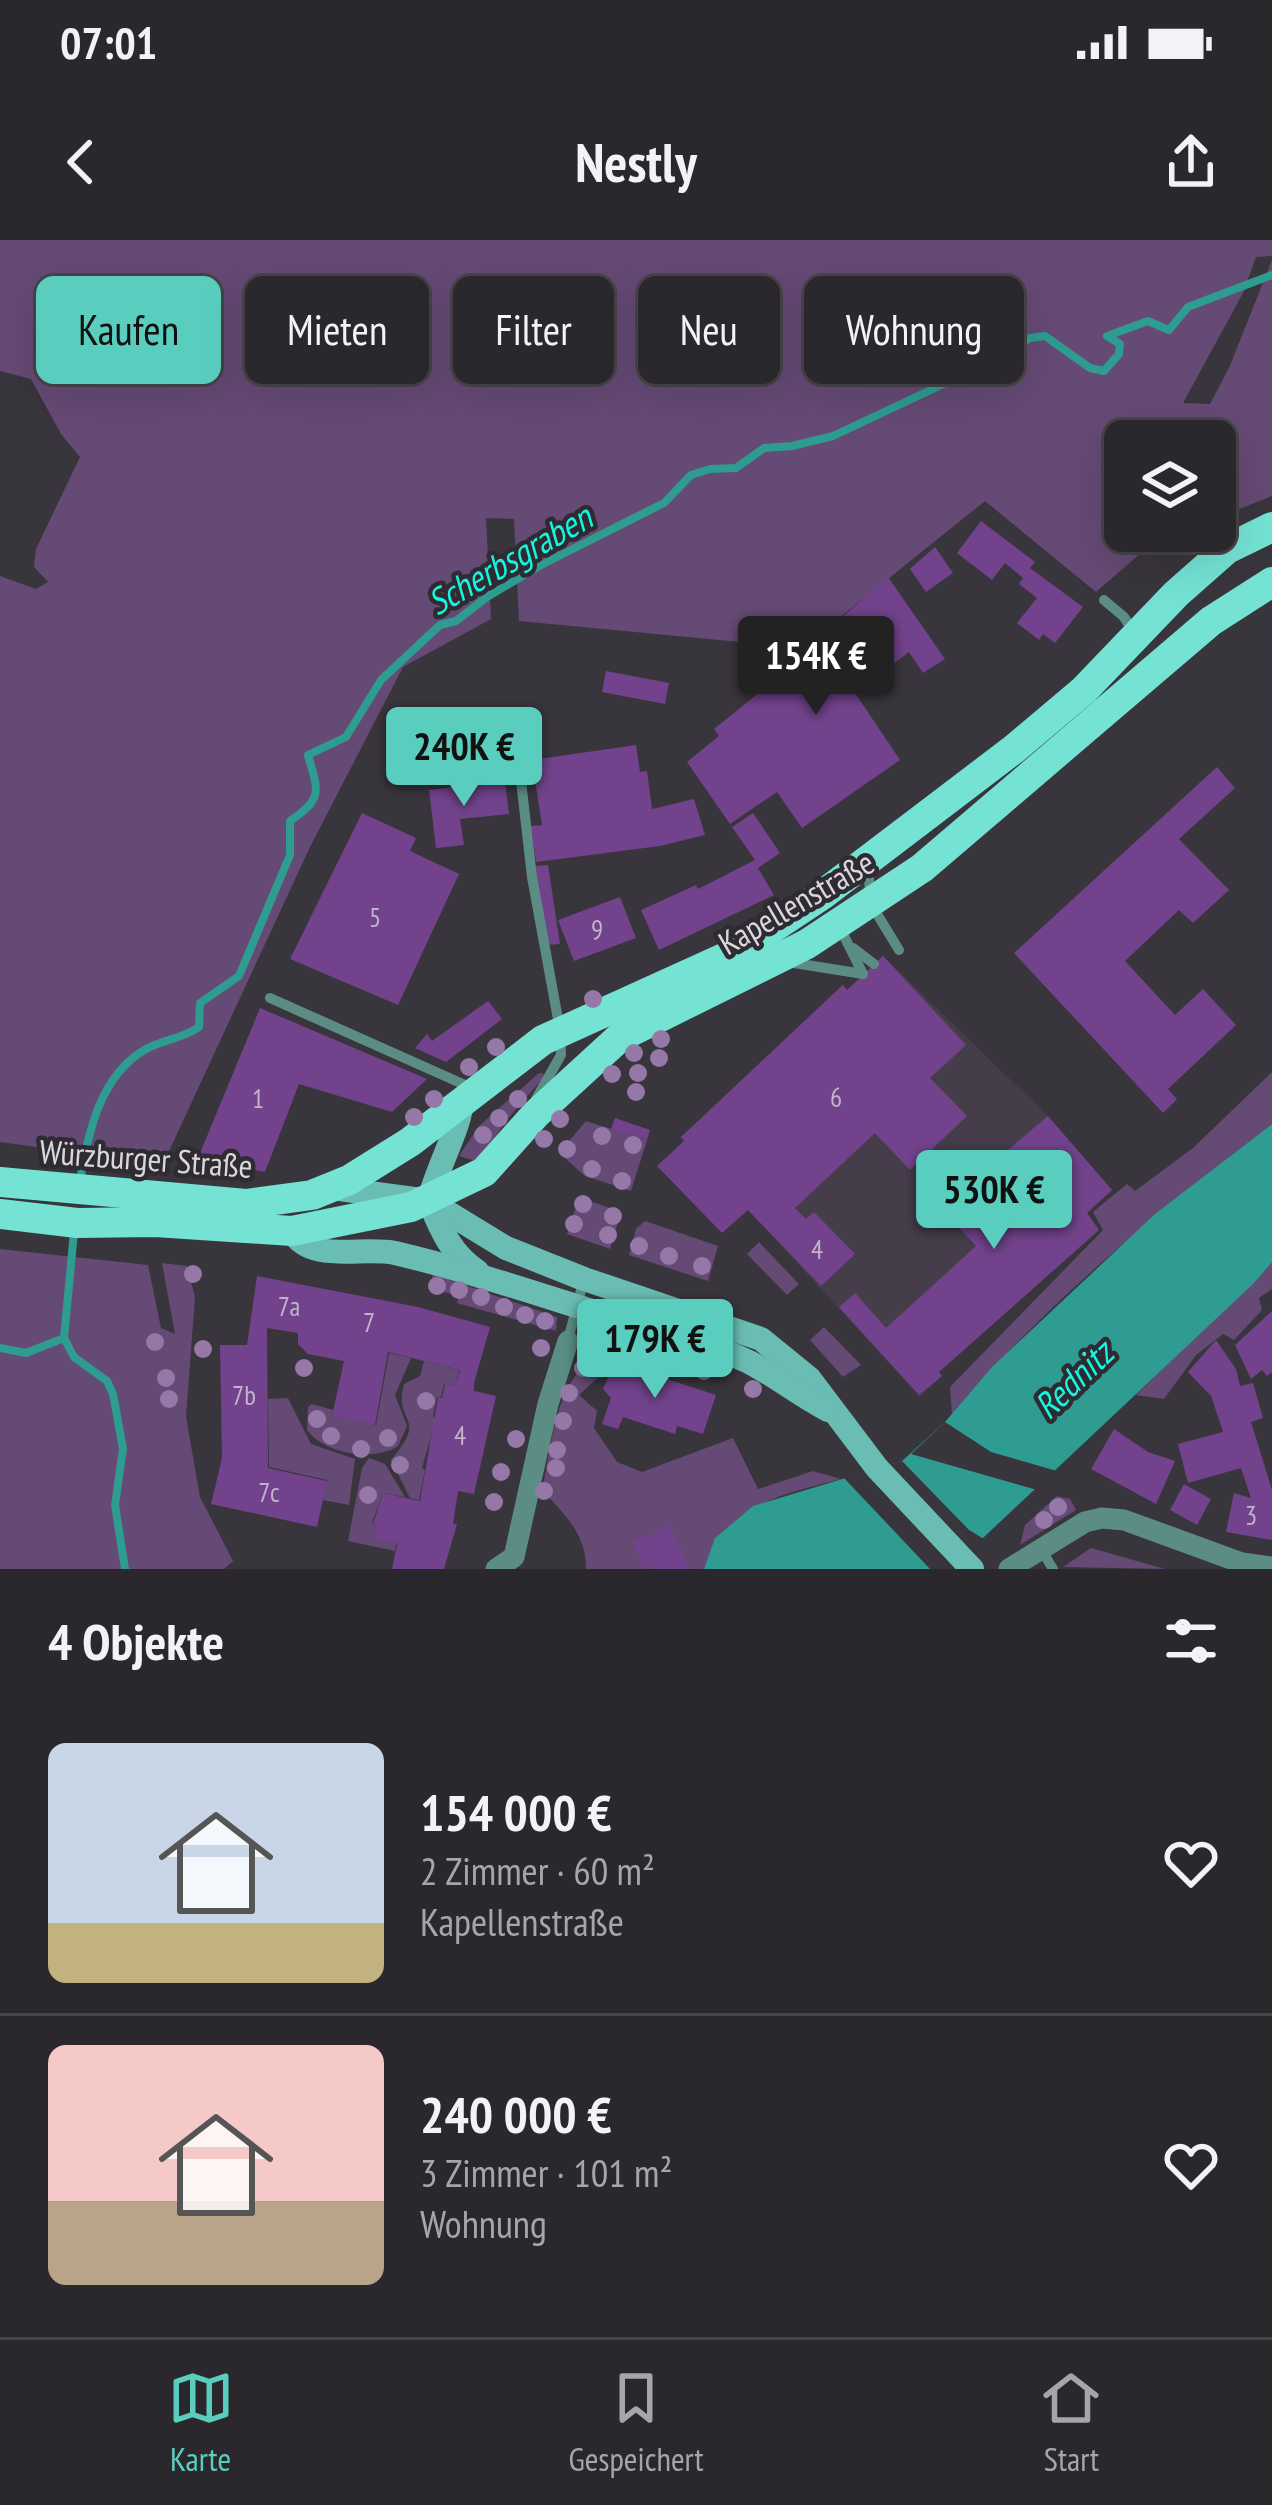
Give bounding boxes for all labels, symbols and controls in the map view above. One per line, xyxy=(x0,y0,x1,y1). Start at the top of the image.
text: 07:01 xyxy=(60,13,157,71)
text: Nestly xyxy=(575,127,697,197)
icon: back xyxy=(48,129,114,195)
icon: share xyxy=(1158,129,1224,195)
chip: Kaufen xyxy=(36,276,221,384)
chip: Mieten xyxy=(245,276,429,384)
chip: Filter xyxy=(453,276,614,384)
chip: Neu xyxy=(638,276,780,384)
chip: Wohnung xyxy=(804,276,1024,384)
map controls xyxy=(1104,420,1236,552)
button: layers xyxy=(1104,420,1236,552)
water label: Scherbsgraben xyxy=(418,492,602,625)
pin: 154K € xyxy=(718,616,914,718)
text: 154K € xyxy=(765,629,867,680)
pin: 240K € xyxy=(366,707,562,809)
text: 240K € xyxy=(413,720,515,771)
street label: Kapellenstraße xyxy=(711,840,881,964)
house number: 5 xyxy=(369,900,381,934)
house number: 9 xyxy=(591,912,603,946)
house number: 6 xyxy=(830,1080,842,1114)
house number: 1 xyxy=(252,1081,264,1115)
street label: Würzburger Straße xyxy=(38,1129,254,1187)
pin: 530K € xyxy=(896,1150,1092,1252)
text: 530K € xyxy=(943,1163,1045,1214)
house number: 4 xyxy=(811,1232,823,1266)
house number: 7a xyxy=(278,1289,300,1323)
pin: 179K € xyxy=(557,1299,753,1401)
house number: 7 xyxy=(363,1305,375,1339)
text: 179K € xyxy=(604,1312,706,1363)
water label: Rednitz xyxy=(1023,1327,1126,1428)
house number: 7b xyxy=(232,1378,256,1412)
house number: 4 xyxy=(454,1418,466,1452)
house number: 7c xyxy=(258,1475,280,1509)
house number: 3 xyxy=(1245,1498,1257,1532)
text: 4 Objekte xyxy=(48,1608,224,1674)
icon: filters xyxy=(1158,1608,1224,1674)
text: 154 000 € xyxy=(420,1779,612,1845)
icon: home xyxy=(144,1791,288,1935)
icon: heart xyxy=(1158,1830,1224,1896)
text: 2 Zimmer · 60 m² xyxy=(420,1845,655,1896)
text: Kapellenstraße xyxy=(420,1896,624,1947)
text: 240 000 € xyxy=(420,2081,612,2147)
icon: home xyxy=(144,2093,288,2237)
icon: heart xyxy=(1158,2132,1224,2198)
text: 3 Zimmer · 101 m² xyxy=(420,2147,672,2198)
text: Wohnung xyxy=(420,2198,547,2249)
tab: Karte xyxy=(168,2365,234,2480)
tab: Gespeichert xyxy=(569,2365,703,2480)
tab: Start xyxy=(1038,2365,1104,2480)

